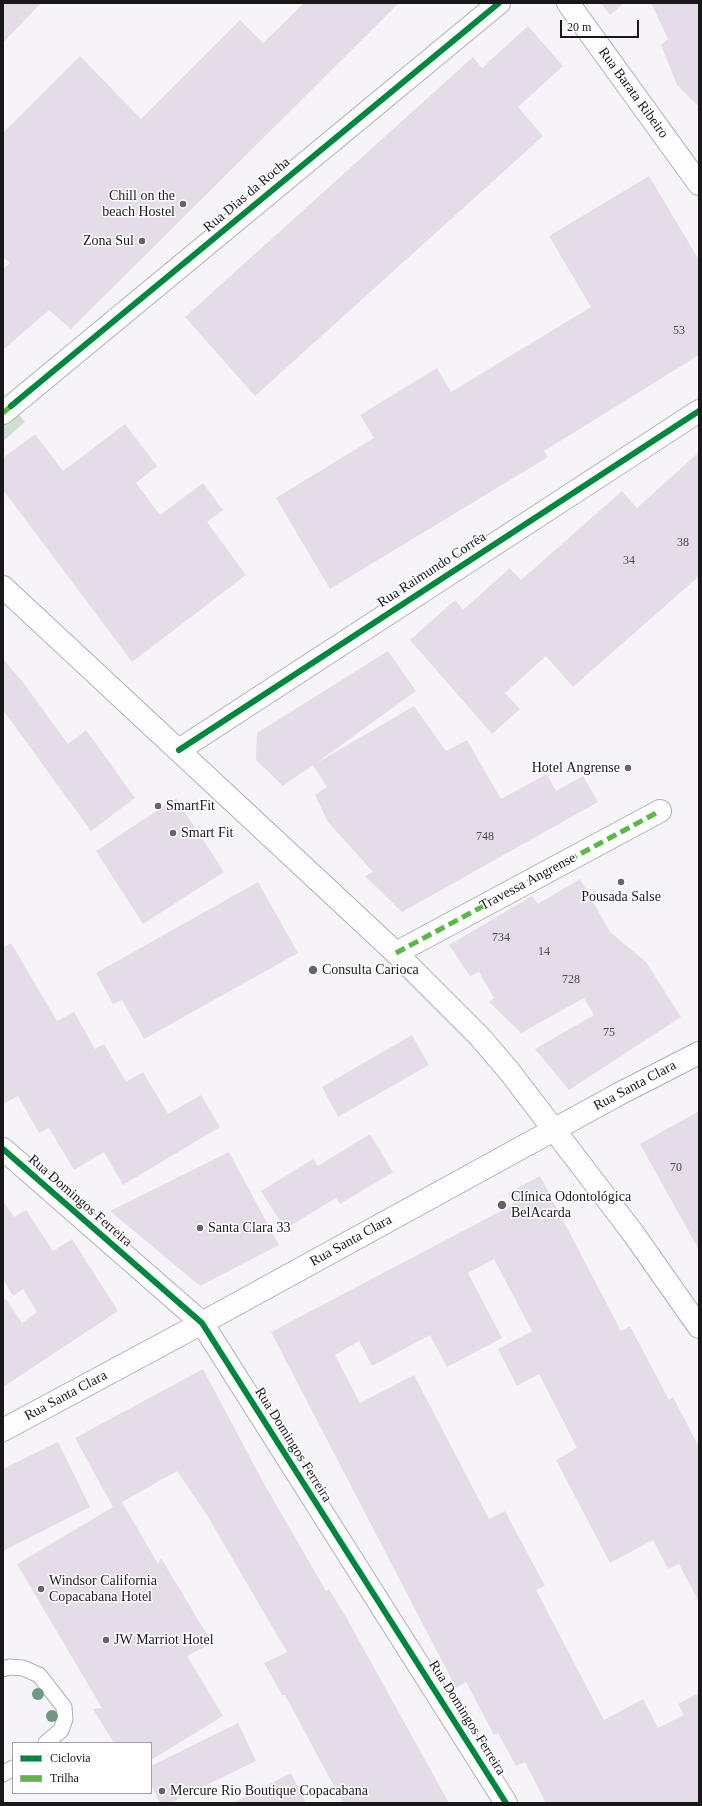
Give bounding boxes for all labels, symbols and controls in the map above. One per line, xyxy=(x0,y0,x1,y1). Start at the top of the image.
scale bar xyxy=(562,12,641,38)
text: 20 m xyxy=(567,20,591,34)
street label: Rua Barata Ribeiro xyxy=(594,44,672,142)
street label: Rua Dias da Rocha xyxy=(200,154,294,236)
place label: Chill on the beach Hostel xyxy=(102,188,175,220)
marker: Chill on the beach Hostel xyxy=(178,199,188,209)
place label: Zona Sul xyxy=(83,233,134,249)
marker: Zona Sul xyxy=(137,236,147,246)
house number: 53 xyxy=(673,324,685,338)
street label: Rua Raimundo Corrêa xyxy=(375,529,489,611)
house number: 38 xyxy=(677,536,689,550)
house number: 34 xyxy=(623,554,635,568)
place label: Hotel Angrense xyxy=(532,760,620,776)
marker: Hotel Angrense xyxy=(623,763,633,773)
place label: SmartFit xyxy=(166,798,215,814)
marker: SmartFit xyxy=(153,801,163,811)
place label: Smart Fit xyxy=(181,825,234,841)
marker: Smart Fit xyxy=(168,828,178,838)
house number: 748 xyxy=(476,830,494,844)
street label: Travessa Angrense xyxy=(477,850,579,914)
marker: Pousada Salse xyxy=(616,877,626,887)
place label: Pousada Salse xyxy=(581,889,661,905)
house number: 734 xyxy=(492,931,510,945)
house number: 14 xyxy=(538,945,550,959)
place label: Consulta Carioca xyxy=(322,962,419,978)
marker: Consulta Carioca xyxy=(307,964,319,976)
house number: 728 xyxy=(562,973,580,987)
house number: 75 xyxy=(603,1026,615,1040)
street label: Rua Santa Clara xyxy=(591,1057,679,1115)
street label: Rua Domingos Ferreira xyxy=(25,1151,135,1251)
house number: 70 xyxy=(670,1161,682,1175)
place label: Clínica Odontológica BelAcarda xyxy=(511,1189,631,1222)
marker: Clínica Odontológica BelAcarda xyxy=(496,1199,508,1211)
street label: Rua Santa Clara xyxy=(307,1212,395,1270)
place label: Santa Clara 33 xyxy=(208,1220,290,1236)
marker: Santa Clara 33 xyxy=(195,1223,205,1233)
street label: Rua Santa Clara xyxy=(22,1367,110,1425)
street label: Rua Domingos Ferreira xyxy=(251,1384,335,1506)
place label: Windsor California Copacabana Hotel xyxy=(49,1573,157,1606)
marker: Windsor California Copacabana Hotel xyxy=(36,1584,46,1594)
place label: JW Marriot Hotel xyxy=(114,1632,214,1648)
marker: JW Marriot Hotel xyxy=(101,1635,111,1645)
street label: Rua Domingos Ferreira xyxy=(425,1657,509,1779)
legend xyxy=(12,1742,152,1794)
text: Ciclovia xyxy=(50,1751,91,1765)
text: Trilha xyxy=(50,1771,79,1785)
place label: Mercure Rio Boutique Copacabana xyxy=(170,1783,368,1799)
marker: Mercure Rio Boutique Copacabana xyxy=(157,1786,167,1796)

